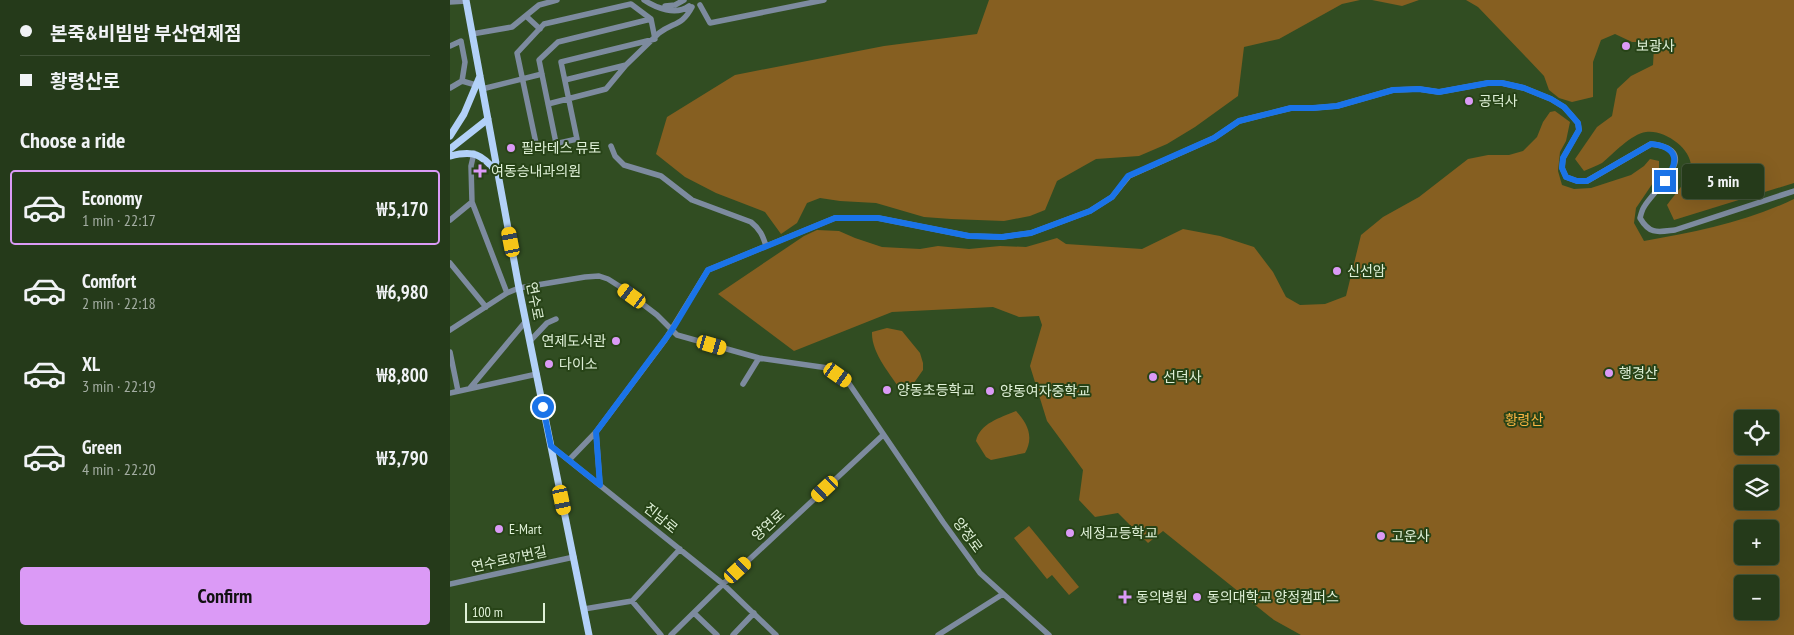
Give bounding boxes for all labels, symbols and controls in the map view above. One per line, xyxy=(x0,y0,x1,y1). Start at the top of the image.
text: 본죽&비빔밥 부산연제점 xyxy=(50,21,241,45)
place label: 보광사 xyxy=(1636,37,1675,55)
marker: 보광사 xyxy=(1620,40,1632,52)
text: 황령산로 xyxy=(50,69,120,93)
place label: 공덕사 xyxy=(1479,92,1518,110)
marker: 공덕사 xyxy=(1463,95,1475,107)
text: Choose a ride xyxy=(20,126,125,154)
place label: 필라테스 뮤토 xyxy=(521,139,601,157)
marker: 필라테스 뮤토 xyxy=(505,142,517,154)
place label: 여동승내과의원 xyxy=(491,162,581,180)
marker: 여동승내과의원 xyxy=(473,164,487,178)
callout: 5 min xyxy=(1682,164,1765,198)
route end xyxy=(1654,170,1676,192)
text: 5 min xyxy=(1707,171,1739,191)
icon: car xyxy=(22,185,67,230)
text: Economy xyxy=(82,186,142,210)
text: ₩5,170 xyxy=(377,197,428,221)
text: 1 min · 22:17 xyxy=(82,210,156,230)
car xyxy=(500,226,521,258)
place label: 신선암 xyxy=(1347,262,1386,280)
marker: 신선암 xyxy=(1331,265,1343,277)
icon: car xyxy=(22,268,67,313)
text: Comfort xyxy=(82,269,136,293)
text: ₩6,980 xyxy=(377,280,428,304)
street label: 연수로 xyxy=(522,280,548,322)
car xyxy=(615,281,648,311)
text: 2 min · 22:18 xyxy=(82,293,156,313)
place label: 연제도서관 xyxy=(542,332,606,350)
car xyxy=(695,334,728,356)
marker: 연제도서관 xyxy=(610,335,622,347)
icon: car xyxy=(22,351,67,396)
text: XL xyxy=(82,352,100,376)
place label: 다이소 xyxy=(559,355,598,373)
marker: 다이소 xyxy=(543,358,555,370)
car xyxy=(821,360,854,390)
text: ₩8,800 xyxy=(377,363,428,387)
place label: 행경산 xyxy=(1619,364,1658,382)
marker: 행경산 xyxy=(1603,367,1615,379)
place label: 선덕사 xyxy=(1163,368,1202,386)
marker: 선덕사 xyxy=(1147,371,1159,383)
text: 3 min · 22:19 xyxy=(82,376,156,396)
place label: 양동초등학교 xyxy=(897,381,974,399)
place label: 양동여자중학교 xyxy=(1000,382,1090,400)
marker: 양동초등학교 xyxy=(881,384,893,396)
marker: 양동여자중학교 xyxy=(984,385,996,397)
route start xyxy=(532,396,554,418)
map controls xyxy=(1734,410,1779,620)
button: locate xyxy=(1734,410,1779,455)
park label: 황령산 xyxy=(1505,411,1543,429)
icon: car xyxy=(22,434,67,479)
text: Green xyxy=(82,435,122,459)
text: ₩3,790 xyxy=(377,446,428,470)
text: 4 min · 22:20 xyxy=(82,459,156,479)
button: layers xyxy=(1734,465,1779,510)
car xyxy=(808,473,841,505)
car xyxy=(551,484,572,516)
street label: 진남로 xyxy=(640,499,682,537)
street label: 양연로 xyxy=(748,505,788,545)
street label: 양정로 xyxy=(949,514,987,556)
place label: E-Mart xyxy=(509,520,542,538)
button: + xyxy=(1734,520,1779,565)
marker: E-Mart xyxy=(493,523,505,535)
place label: 세정고등학교 xyxy=(1080,524,1157,542)
marker: 세정고등학교 xyxy=(1064,527,1076,539)
place label: 고운사 xyxy=(1391,527,1430,545)
marker: 고운사 xyxy=(1375,530,1387,542)
street label: 연수로87번길 xyxy=(469,542,549,576)
car xyxy=(721,554,754,586)
button: Confirm xyxy=(20,567,430,625)
button: − xyxy=(1734,575,1779,620)
place label: 동의병원 xyxy=(1136,588,1188,606)
place label: 동의대학교 양정캠퍼스 xyxy=(1207,588,1339,606)
marker: 동의병원 xyxy=(1118,590,1132,604)
marker: 동의대학교 양정캠퍼스 xyxy=(1191,591,1203,603)
scale bar xyxy=(465,600,545,623)
text: 100 m xyxy=(472,603,503,621)

